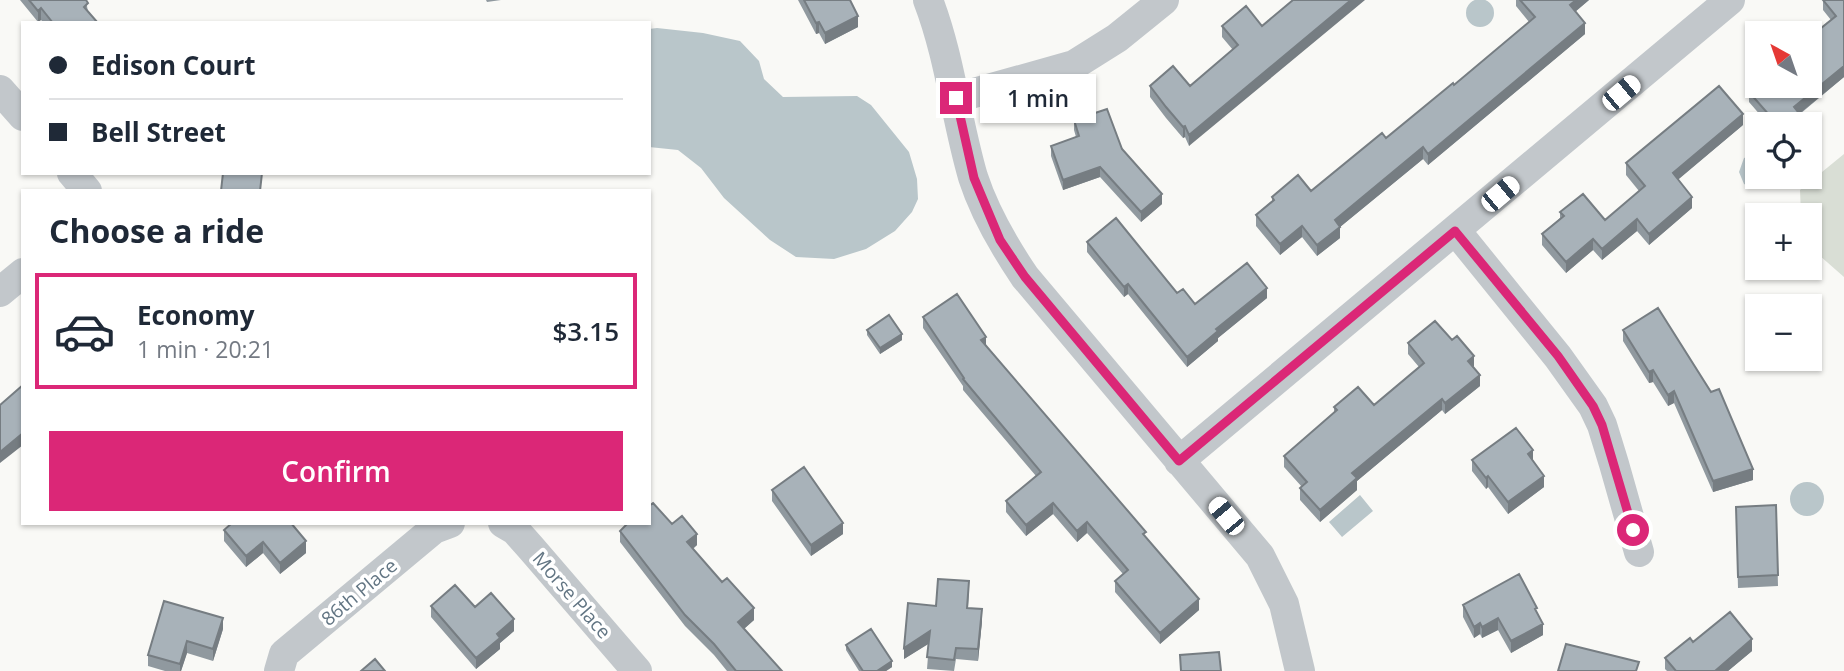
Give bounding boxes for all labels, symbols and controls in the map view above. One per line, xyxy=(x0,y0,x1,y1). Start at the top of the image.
north arrow xyxy=(1745,21,1822,98)
map controls xyxy=(1745,21,1822,371)
text: Edison Court xyxy=(91,47,256,83)
car xyxy=(1599,71,1644,115)
callout: 1 min xyxy=(981,74,1096,122)
route end xyxy=(940,82,972,114)
text: 1 min xyxy=(1007,82,1069,114)
button: locate xyxy=(1745,112,1822,189)
text: Bell Street xyxy=(91,114,226,150)
car xyxy=(1478,172,1523,216)
button: + xyxy=(1745,203,1822,280)
text: Choose a ride xyxy=(49,209,264,252)
button: − xyxy=(1745,294,1822,371)
text: Economy xyxy=(137,297,255,333)
icon: car xyxy=(53,300,116,363)
text: $3.15 xyxy=(552,313,619,349)
text: 1 min · 20:21 xyxy=(137,333,274,365)
button: Confirm xyxy=(49,431,623,511)
car xyxy=(1205,493,1248,539)
route start xyxy=(1617,514,1649,546)
street label: Morse Place xyxy=(527,546,617,644)
street label: 86th Place xyxy=(316,553,402,631)

